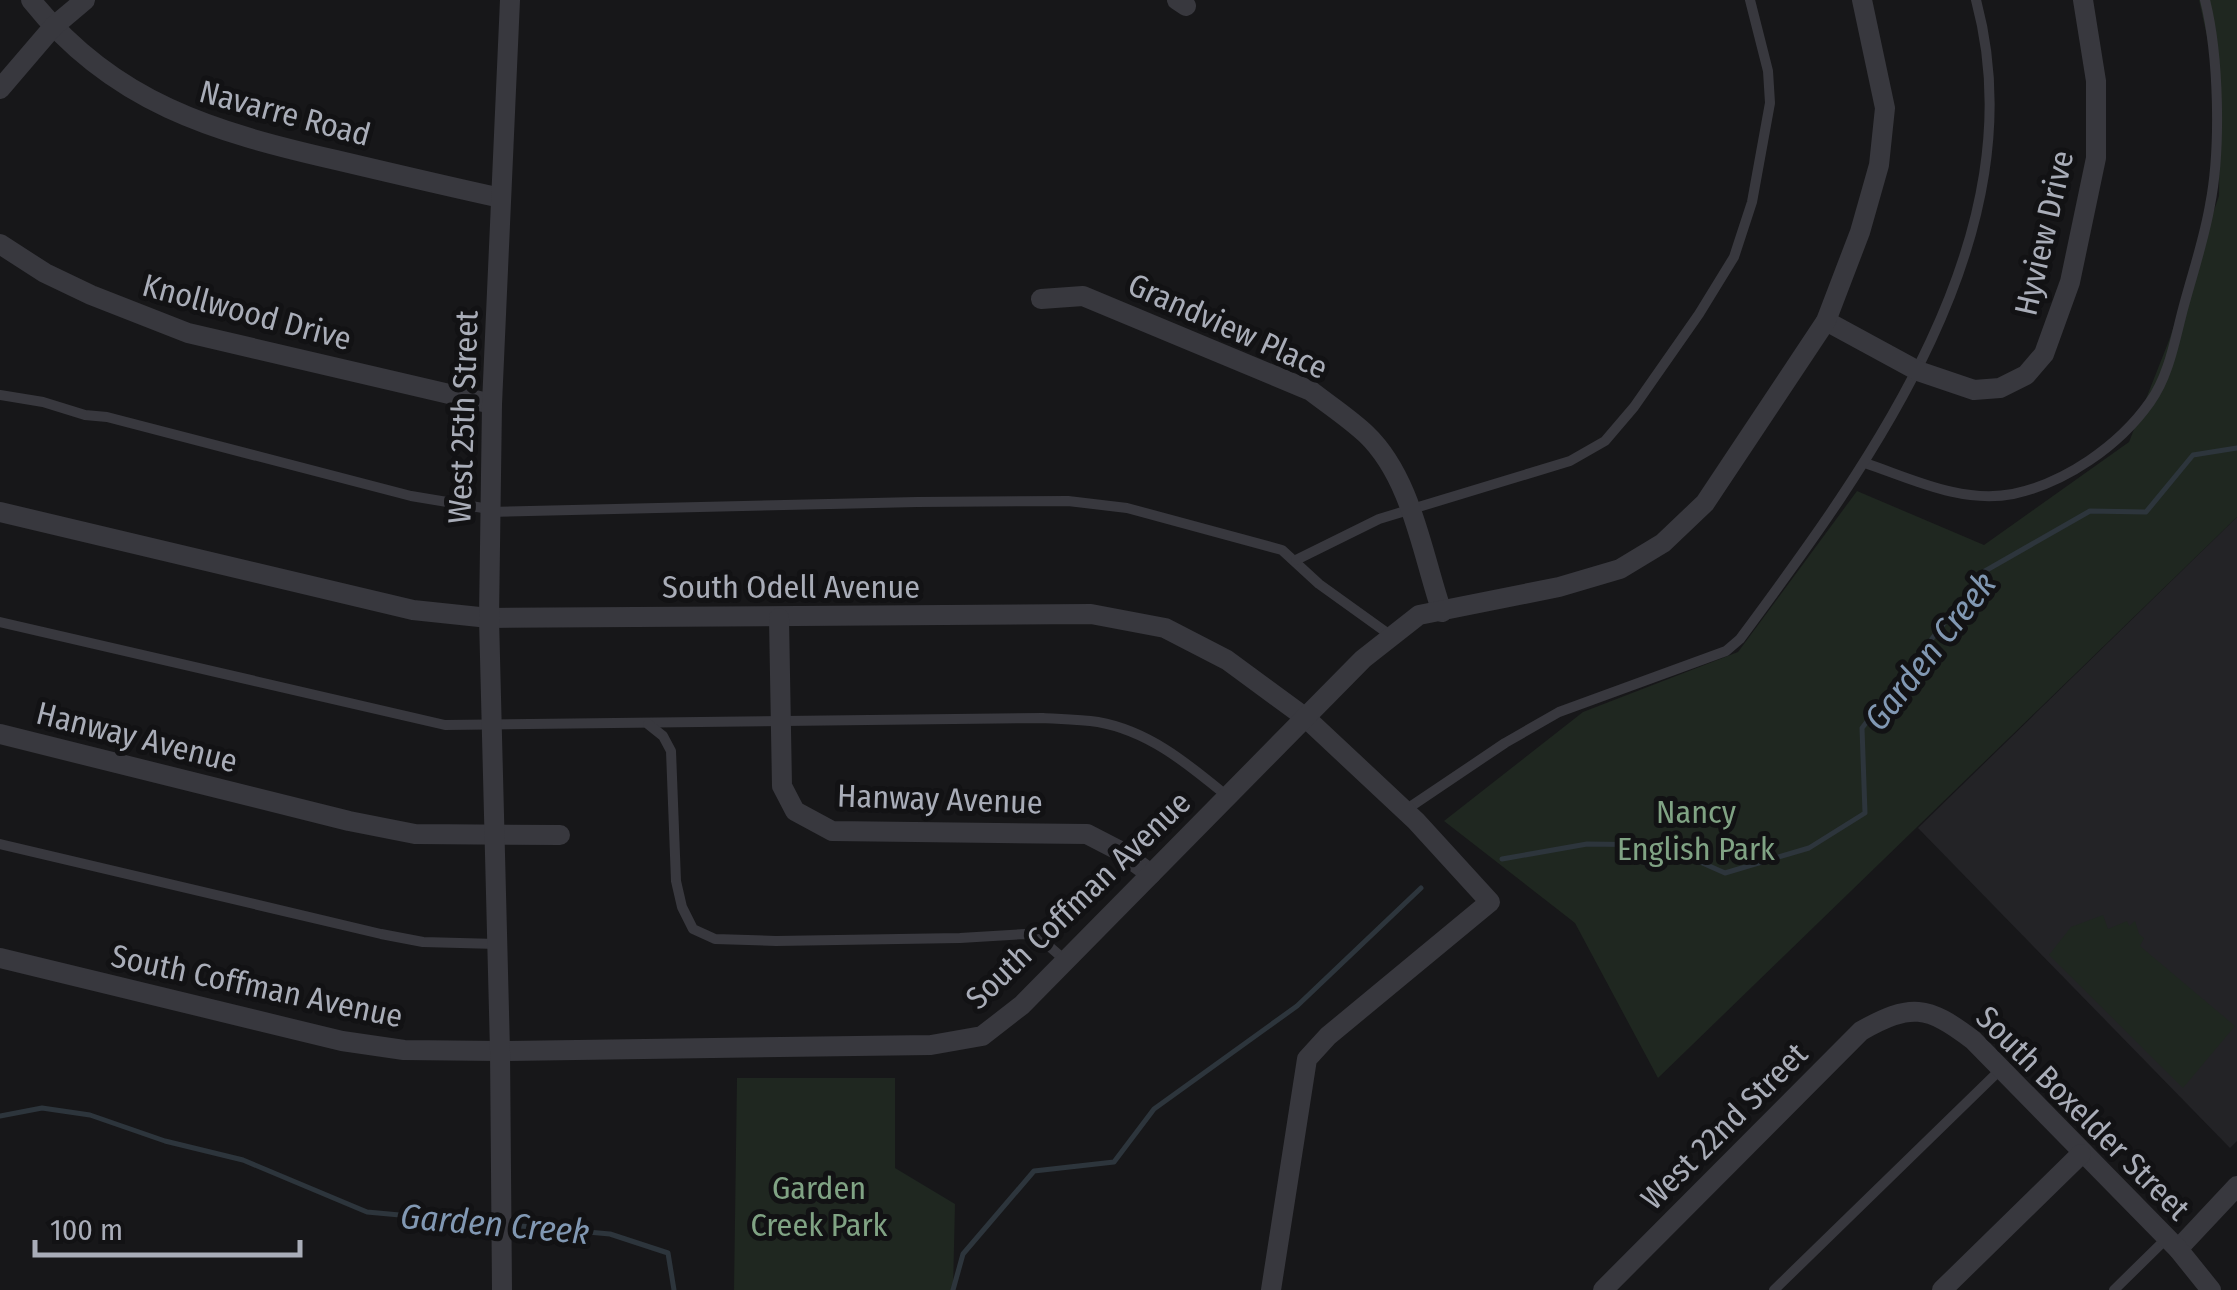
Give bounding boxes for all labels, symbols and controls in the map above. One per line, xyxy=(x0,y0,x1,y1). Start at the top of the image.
street label: Navarre Road xyxy=(195,72,375,154)
street label: Hyview Drive xyxy=(2007,147,2081,319)
street label: Grandview Place xyxy=(1122,265,1334,387)
street label: Knollwood Drive xyxy=(138,266,356,358)
street label: West 25th Street xyxy=(440,309,486,524)
water label: Garden Creek xyxy=(1855,563,2005,739)
street label: South Odell Avenue xyxy=(662,568,920,606)
street label: Hanway Avenue xyxy=(33,694,241,780)
street label: Hanway Avenue xyxy=(837,776,1043,822)
street label: South Coffman Avenue xyxy=(958,783,1198,1017)
park label: Nancy English Park xyxy=(1617,793,1775,868)
street label: South Coffman Avenue xyxy=(108,937,406,1035)
street label: South Boxelder Street xyxy=(1968,998,2198,1228)
street label: West 22nd Street xyxy=(1633,1035,1815,1217)
park label: Garden Creek Park xyxy=(751,1169,888,1244)
scale bar xyxy=(35,1195,300,1257)
water label: Garden Creek xyxy=(399,1195,591,1253)
text: 100 m xyxy=(50,1212,123,1248)

